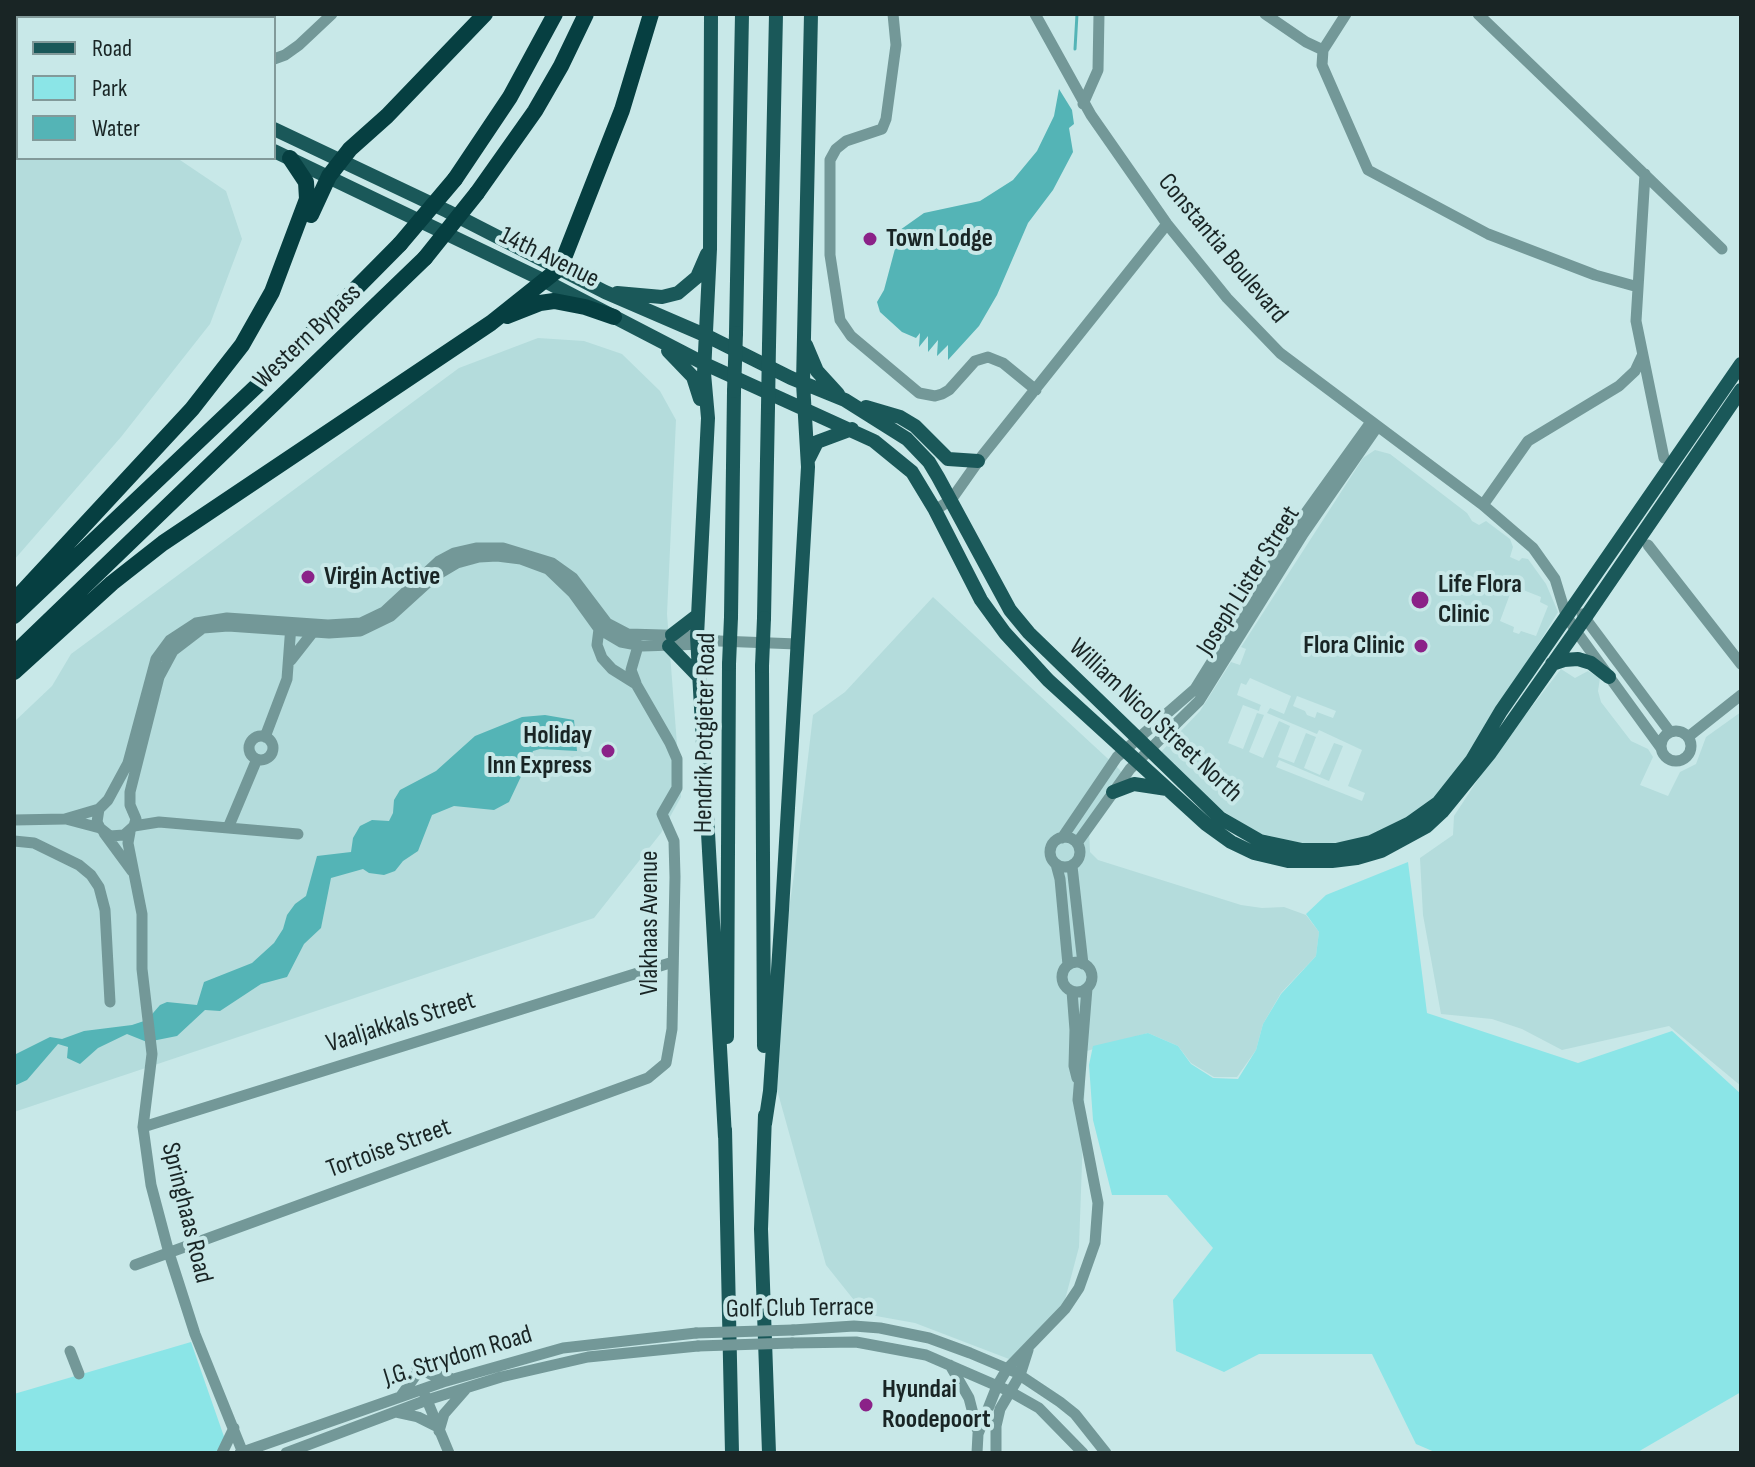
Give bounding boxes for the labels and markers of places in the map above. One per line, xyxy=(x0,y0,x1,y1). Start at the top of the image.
place label: Town Lodge xyxy=(886,223,993,255)
marker: Town Lodge xyxy=(861,230,879,248)
place label: Virgin Active xyxy=(324,561,440,593)
marker: Virgin Active xyxy=(299,568,317,586)
place label: Life Flora Clinic xyxy=(1438,569,1522,630)
marker: Life Flora Clinic xyxy=(1409,589,1431,611)
place label: Flora Clinic xyxy=(1303,630,1405,662)
marker: Flora Clinic xyxy=(1412,637,1430,655)
place label: Holiday Inn Express xyxy=(487,720,592,782)
marker: Holiday Inn Express xyxy=(599,742,617,760)
place label: Hyundai Roodepoort xyxy=(882,1374,991,1436)
marker: Hyundai Roodepoort xyxy=(857,1396,875,1414)

